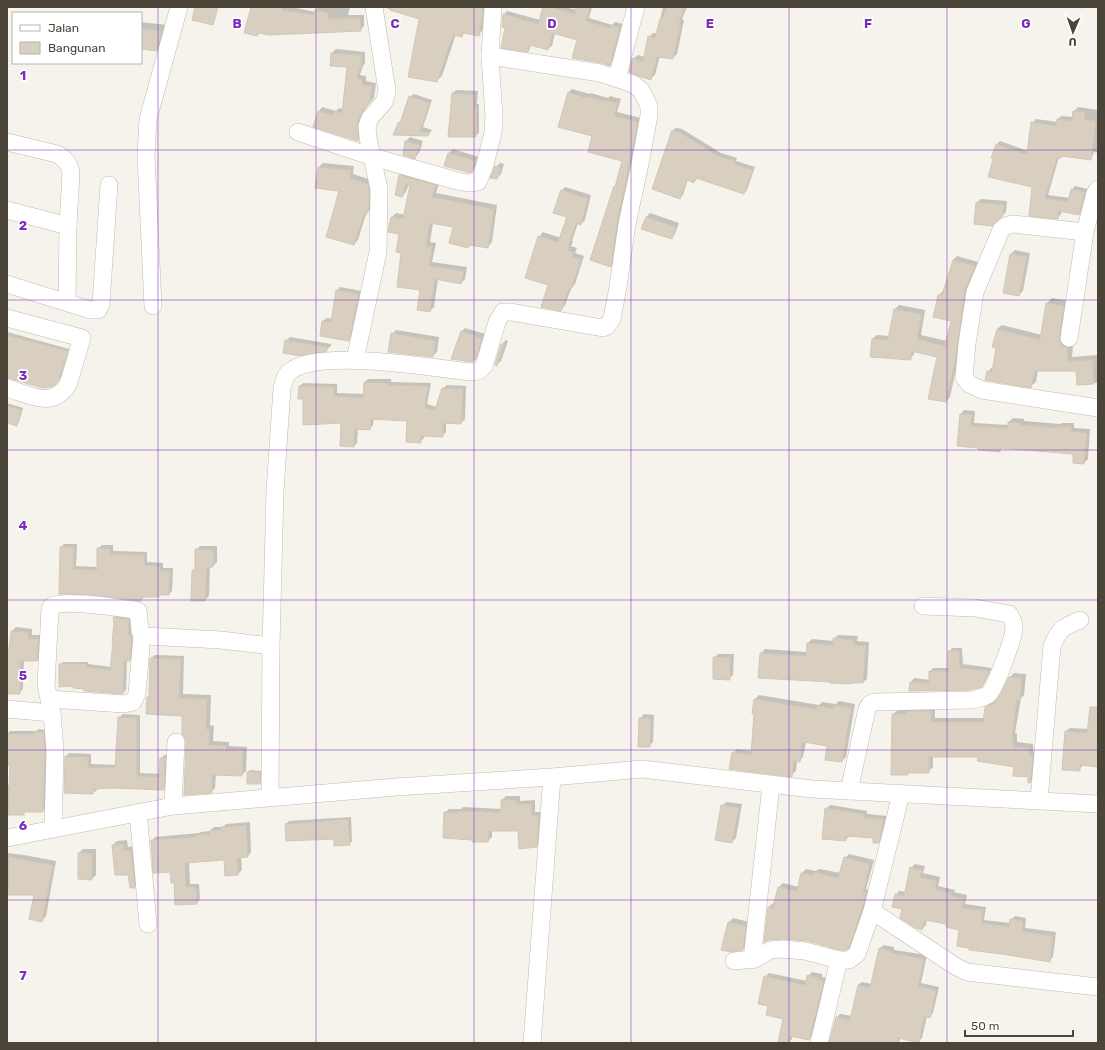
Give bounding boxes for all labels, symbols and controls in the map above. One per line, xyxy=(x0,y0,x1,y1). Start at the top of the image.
legend xyxy=(12,12,142,64)
north arrow xyxy=(1053,12,1093,52)
text: B xyxy=(232,16,242,31)
text: C xyxy=(390,16,400,31)
text: D xyxy=(547,16,557,31)
text: E xyxy=(706,16,714,31)
text: F xyxy=(864,16,872,31)
text: G xyxy=(1021,16,1031,31)
text: Jalan xyxy=(48,21,79,35)
text: U xyxy=(1068,35,1077,48)
text: Bangunan xyxy=(48,41,105,55)
text: 1 xyxy=(20,68,26,83)
text: 2 xyxy=(19,218,27,233)
text: 3 xyxy=(19,368,28,383)
text: 4 xyxy=(19,518,28,533)
text: 5 xyxy=(19,668,27,683)
text: 6 xyxy=(19,818,28,833)
text: 7 xyxy=(19,968,27,983)
scale bar xyxy=(965,1012,1073,1038)
text: 50 m xyxy=(971,1019,999,1033)

